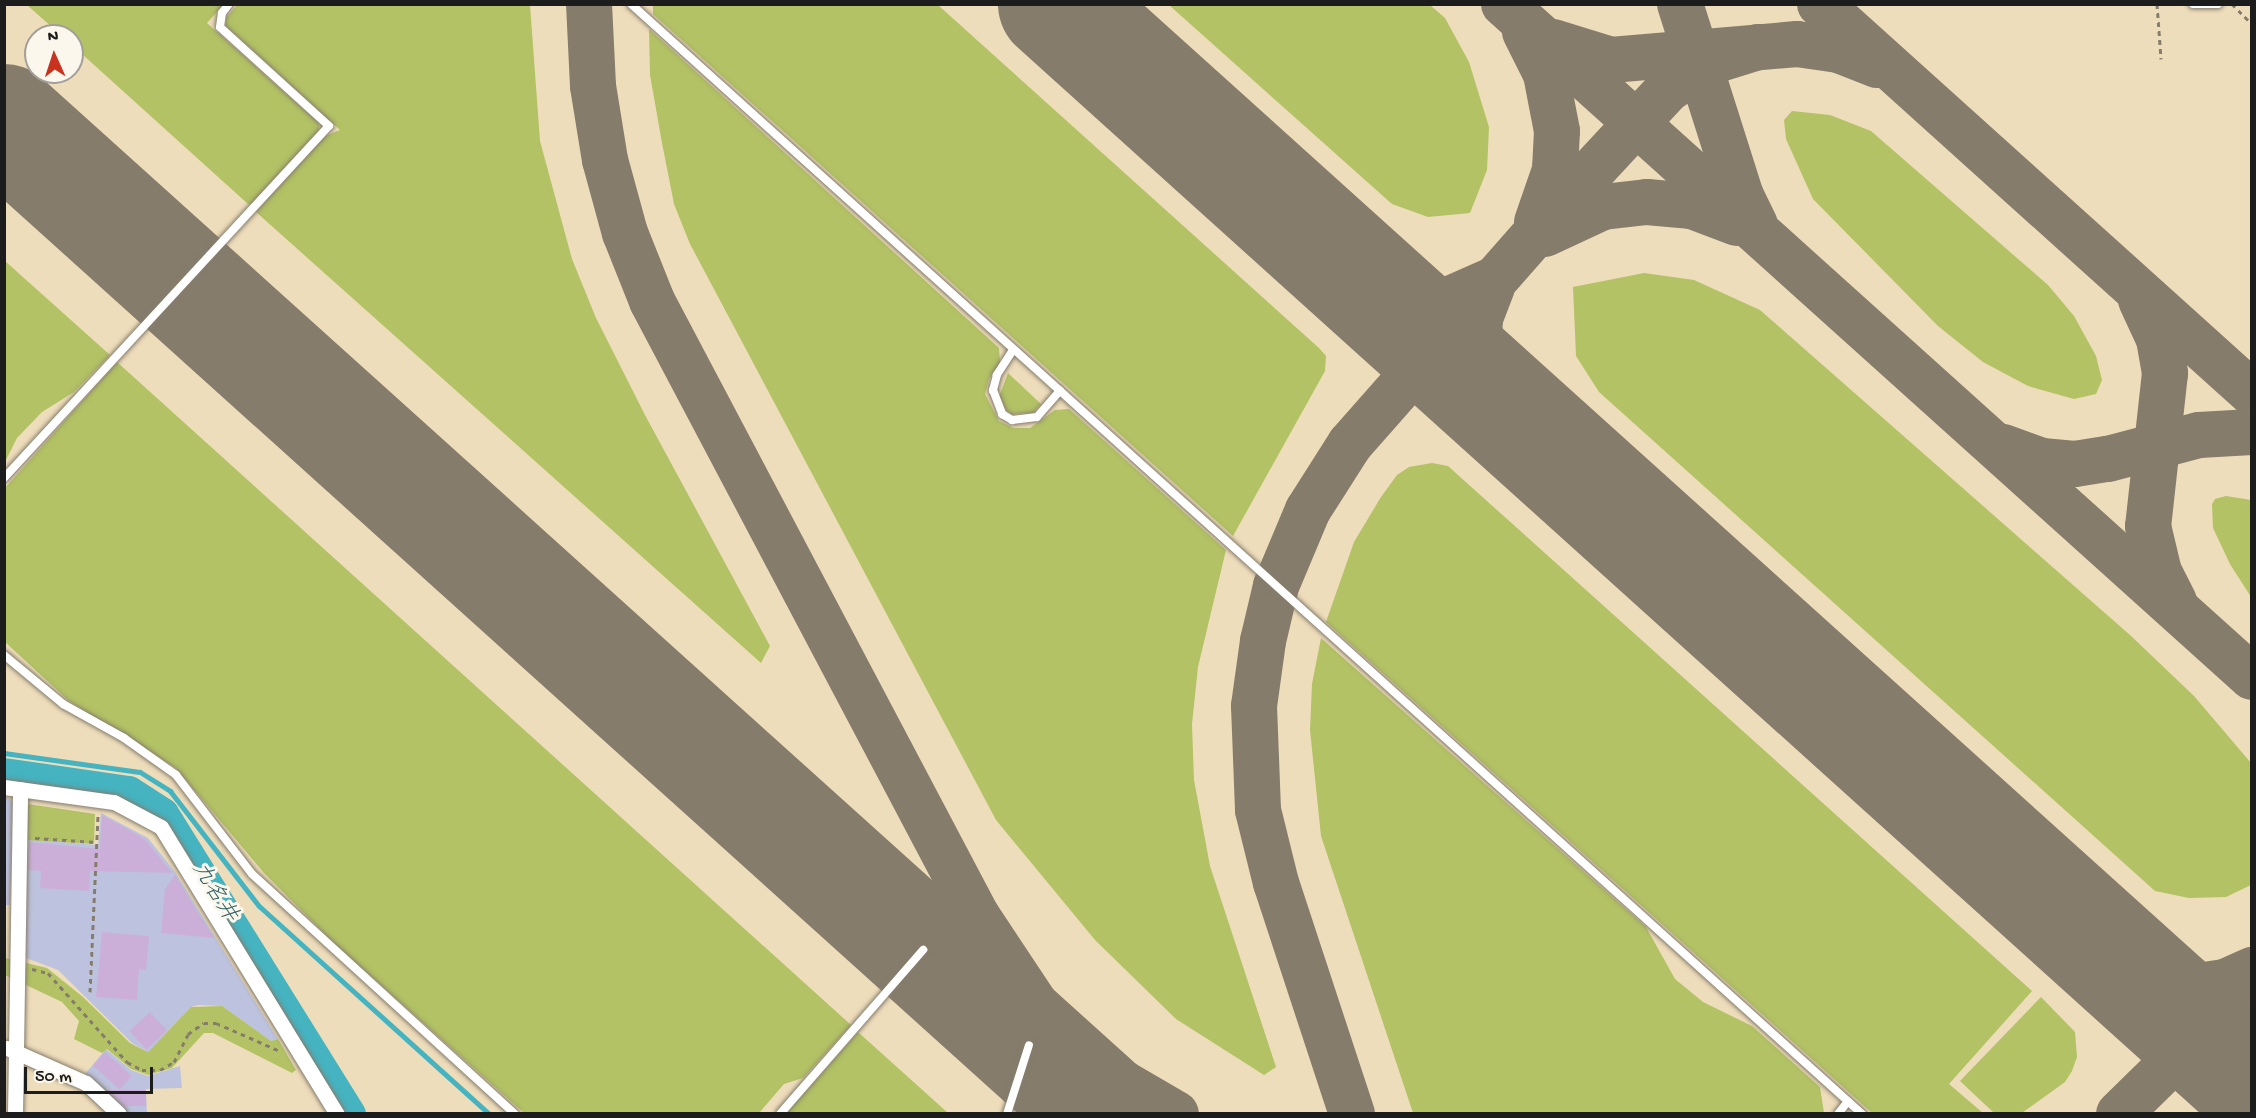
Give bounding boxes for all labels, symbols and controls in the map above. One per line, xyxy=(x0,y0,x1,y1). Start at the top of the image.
north arrow xyxy=(24,24,84,84)
text: N xyxy=(47,28,59,47)
water label: 九名井 xyxy=(184,858,242,928)
scale bar xyxy=(27,1055,156,1093)
text: 50 m xyxy=(35,1067,72,1088)

